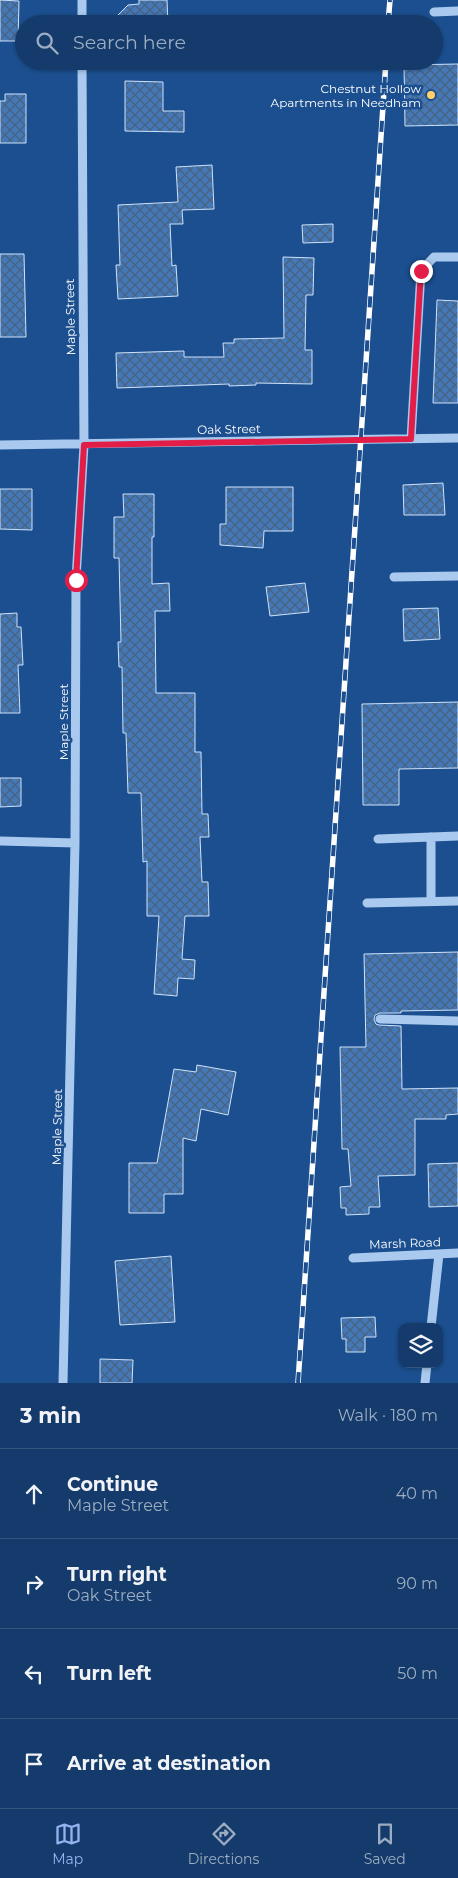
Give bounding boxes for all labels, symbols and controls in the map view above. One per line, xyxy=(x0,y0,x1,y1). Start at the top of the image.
search box xyxy=(15,15,443,70)
icon: search xyxy=(33,29,61,57)
text: Search here xyxy=(73,31,186,54)
place label: Chestnut Hollow Apartments in Needham xyxy=(271,81,421,110)
marker: Chestnut Hollow Apartments in Needham xyxy=(425,89,437,101)
route end xyxy=(410,260,433,283)
street label: Maple Street xyxy=(62,278,78,355)
street label: Oak Street xyxy=(197,421,261,437)
route start xyxy=(65,569,88,592)
street label: Maple Street xyxy=(56,684,71,760)
street label: Maple Street xyxy=(49,1088,65,1165)
street label: Marsh Road xyxy=(369,1234,441,1252)
map controls xyxy=(398,1323,443,1368)
button: layers xyxy=(398,1323,443,1368)
text: 3 min xyxy=(20,1403,81,1428)
text: Walk · 180 m xyxy=(338,1406,438,1425)
text: Continue xyxy=(67,1473,158,1496)
icon: ahead xyxy=(20,1480,48,1508)
text: 40 m xyxy=(396,1484,438,1503)
text: Maple Street xyxy=(67,1496,169,1515)
text: Turn right xyxy=(67,1563,167,1586)
icon: right xyxy=(20,1570,48,1598)
text: 90 m xyxy=(396,1574,438,1593)
text: Oak Street xyxy=(67,1586,152,1605)
icon: left xyxy=(20,1660,48,1688)
text: Turn left xyxy=(67,1662,152,1685)
text: 50 m xyxy=(397,1664,438,1683)
icon: arrive xyxy=(20,1750,48,1778)
text: Arrive at destination xyxy=(67,1752,271,1775)
tab: Map xyxy=(52,1820,83,1868)
tab: Directions xyxy=(188,1820,259,1868)
tab: Saved xyxy=(364,1820,406,1868)

